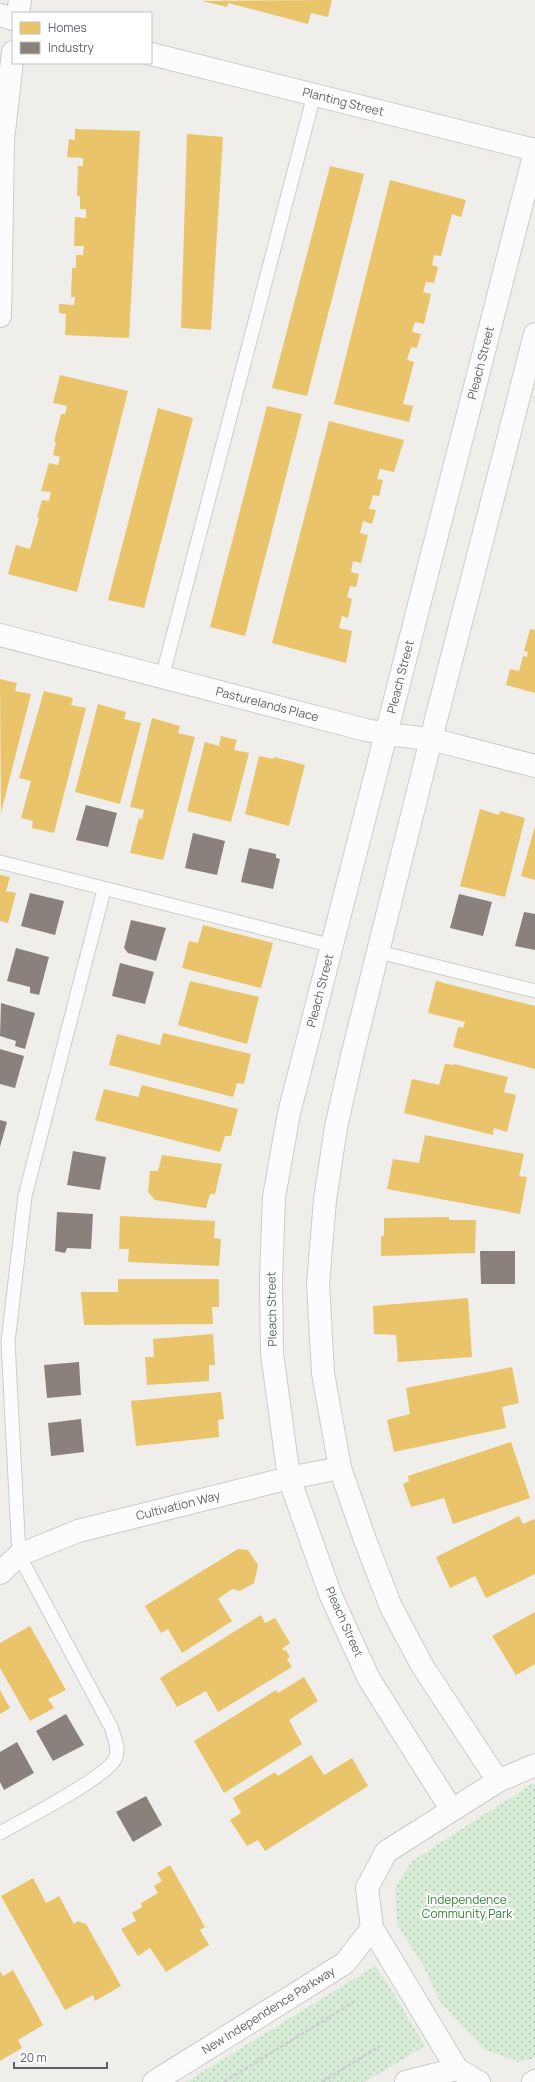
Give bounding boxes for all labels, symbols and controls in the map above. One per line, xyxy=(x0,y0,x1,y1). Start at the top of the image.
legend xyxy=(12,12,152,64)
text: Homes xyxy=(48,19,87,36)
text: Industry xyxy=(48,39,94,56)
street label: Planting Street xyxy=(301,83,386,120)
street label: Pleach Street xyxy=(463,324,498,401)
street label: Pleach Street xyxy=(383,638,418,715)
street label: Pasturelands Place xyxy=(214,682,321,725)
street label: Pleach Street xyxy=(302,952,337,1029)
street label: Pleach Street xyxy=(262,1271,281,1347)
street label: Cultivation Way xyxy=(134,1486,222,1524)
street label: Pleach Street xyxy=(321,1584,368,1660)
park label: Independence Community Park xyxy=(422,1891,513,1922)
street label: New Independence Parkway xyxy=(198,1962,339,2058)
scale bar xyxy=(14,2044,107,2070)
text: 20 m xyxy=(20,2049,47,2066)

